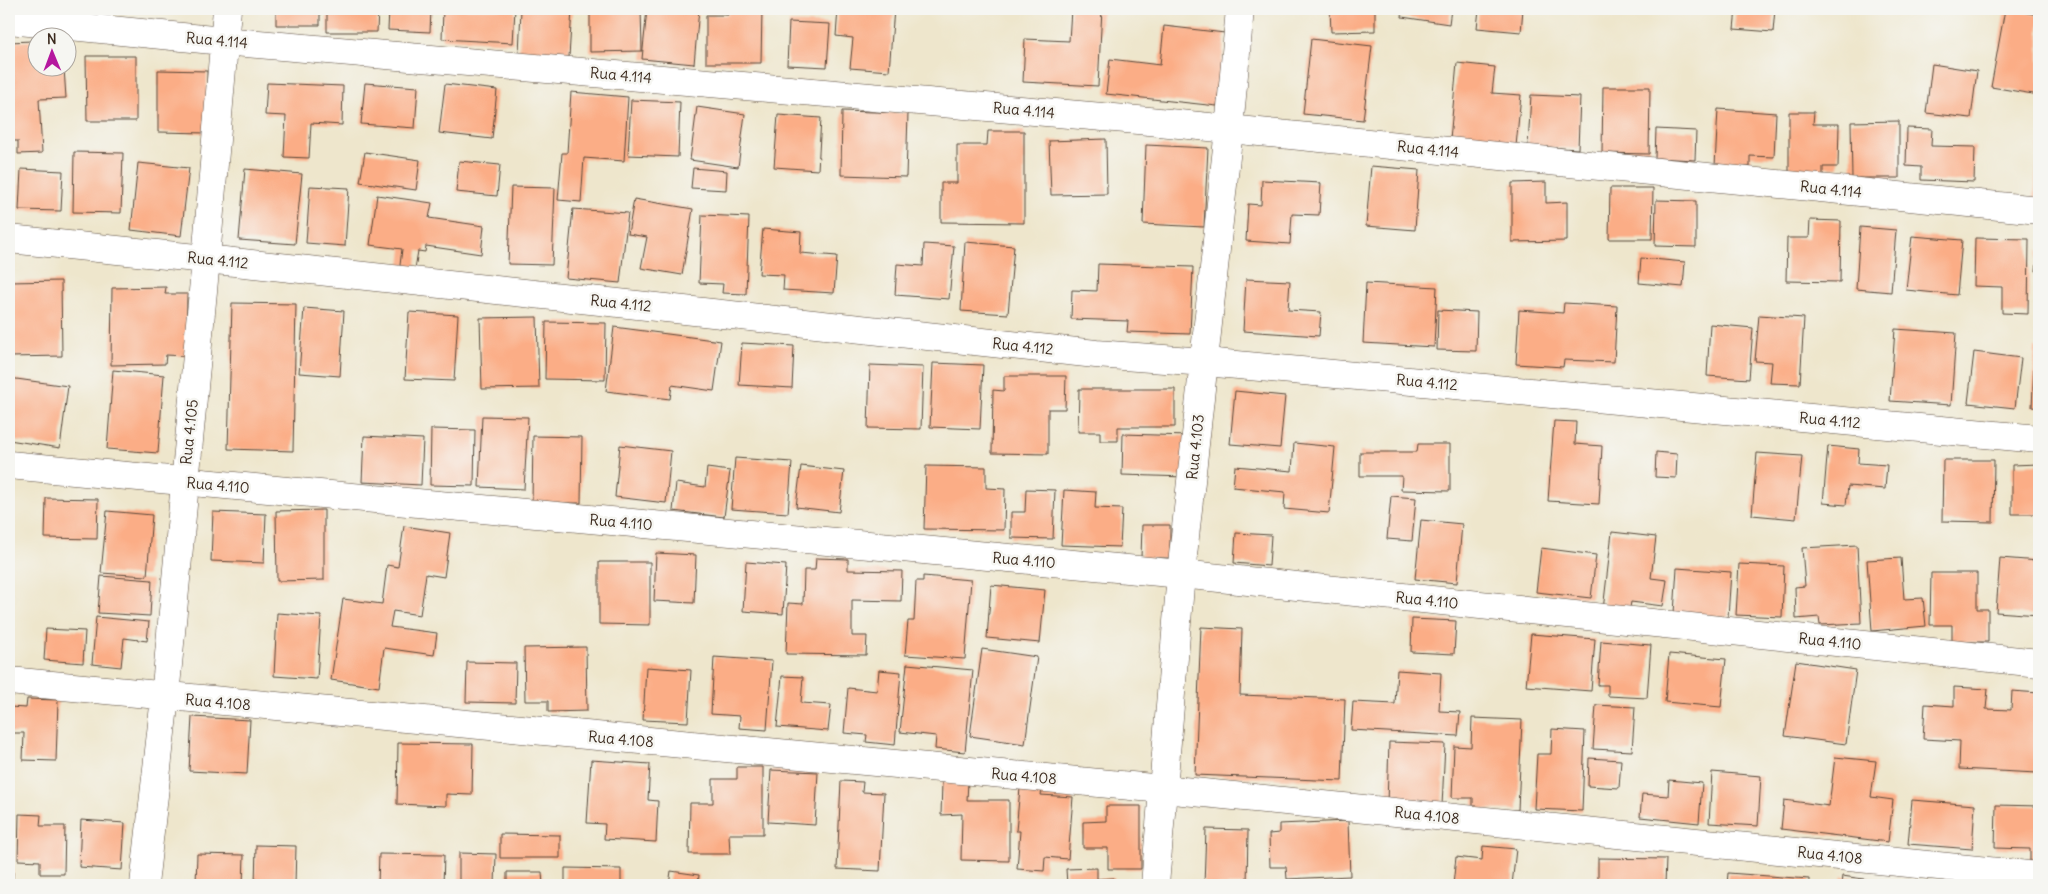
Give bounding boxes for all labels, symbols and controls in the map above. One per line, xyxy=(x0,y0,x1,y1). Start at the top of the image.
north arrow xyxy=(28,28,78,78)
street label: Rua 4.114 xyxy=(185,28,249,52)
text: N xyxy=(47,30,57,48)
street label: Rua 4.114 xyxy=(589,63,653,87)
street label: Rua 4.114 xyxy=(992,98,1056,122)
street label: Rua 4.114 xyxy=(1396,136,1460,162)
street label: Rua 4.114 xyxy=(1799,176,1863,202)
street label: Rua 4.112 xyxy=(186,247,250,273)
street label: Rua 4.112 xyxy=(589,290,653,316)
street label: Rua 4.112 xyxy=(991,333,1055,359)
street label: Rua 4.112 xyxy=(1395,370,1459,394)
street label: Rua 4.105 xyxy=(176,398,202,466)
street label: Rua 4.112 xyxy=(1798,408,1862,432)
street label: Rua 4.103 xyxy=(1182,413,1208,481)
street label: Rua 4.110 xyxy=(186,473,250,497)
street label: Rua 4.110 xyxy=(589,510,653,534)
street label: Rua 4.110 xyxy=(992,548,1056,572)
street label: Rua 4.110 xyxy=(1395,587,1459,613)
street label: Rua 4.110 xyxy=(1798,628,1862,654)
street label: Rua 4.108 xyxy=(184,690,252,714)
street label: Rua 4.108 xyxy=(587,727,655,751)
street label: Rua 4.108 xyxy=(990,764,1058,788)
street label: Rua 4.108 xyxy=(1393,802,1461,828)
street label: Rua 4.108 xyxy=(1796,842,1864,868)

